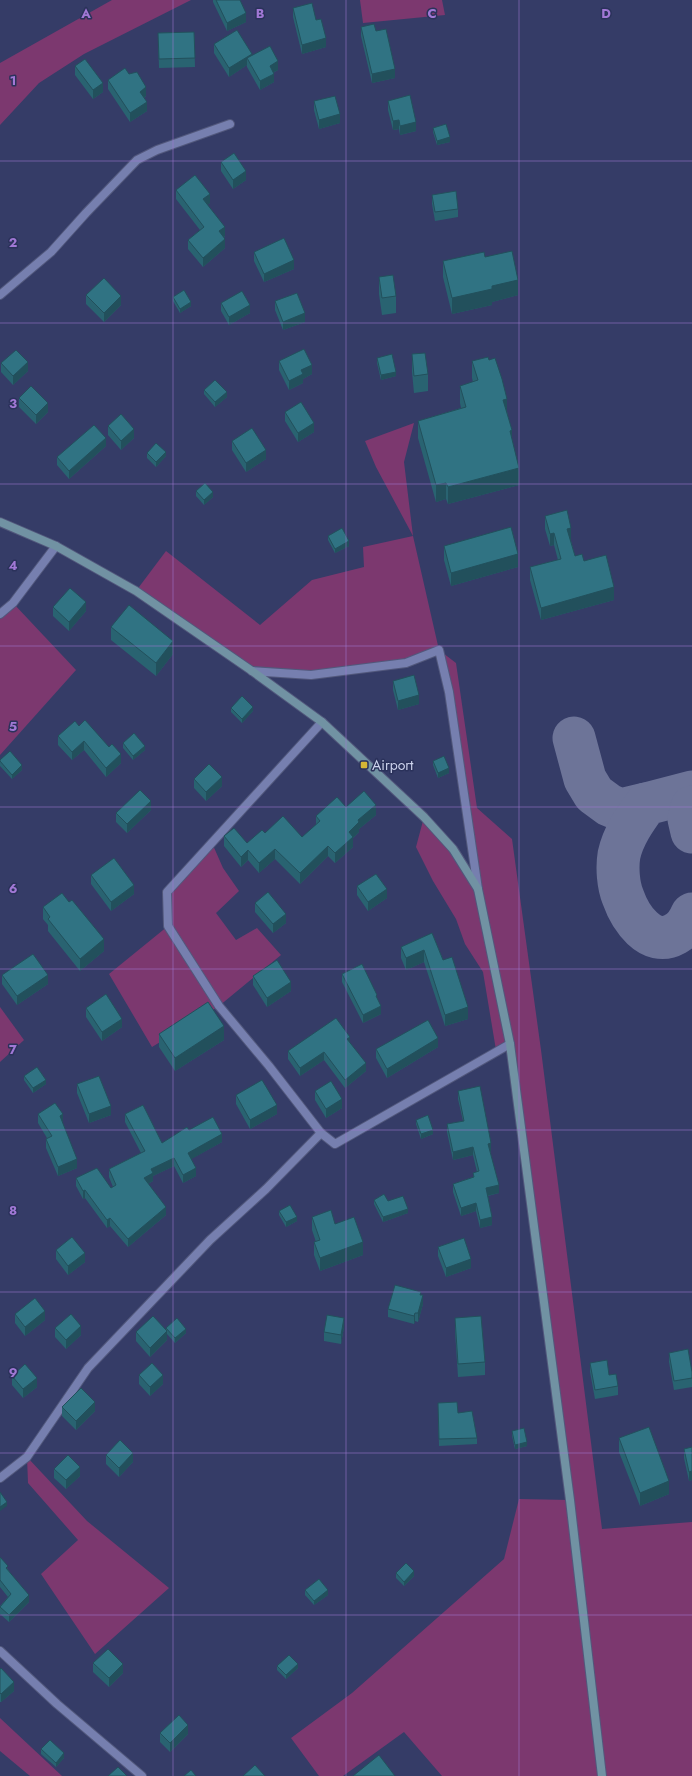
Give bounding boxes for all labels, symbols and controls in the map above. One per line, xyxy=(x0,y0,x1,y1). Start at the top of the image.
text: A xyxy=(80,4,91,23)
text: B xyxy=(256,4,265,23)
text: C xyxy=(427,4,437,23)
text: D xyxy=(601,4,611,23)
text: 1 xyxy=(10,71,16,90)
text: 2 xyxy=(9,233,17,252)
text: 3 xyxy=(9,394,17,413)
text: 4 xyxy=(8,556,18,575)
text: 5 xyxy=(9,717,17,736)
place label: Airport xyxy=(372,755,414,775)
marker: Airport xyxy=(359,760,369,770)
text: 6 xyxy=(9,879,18,898)
text: 7 xyxy=(9,1040,17,1059)
text: 8 xyxy=(9,1201,17,1220)
text: 9 xyxy=(9,1363,18,1382)

